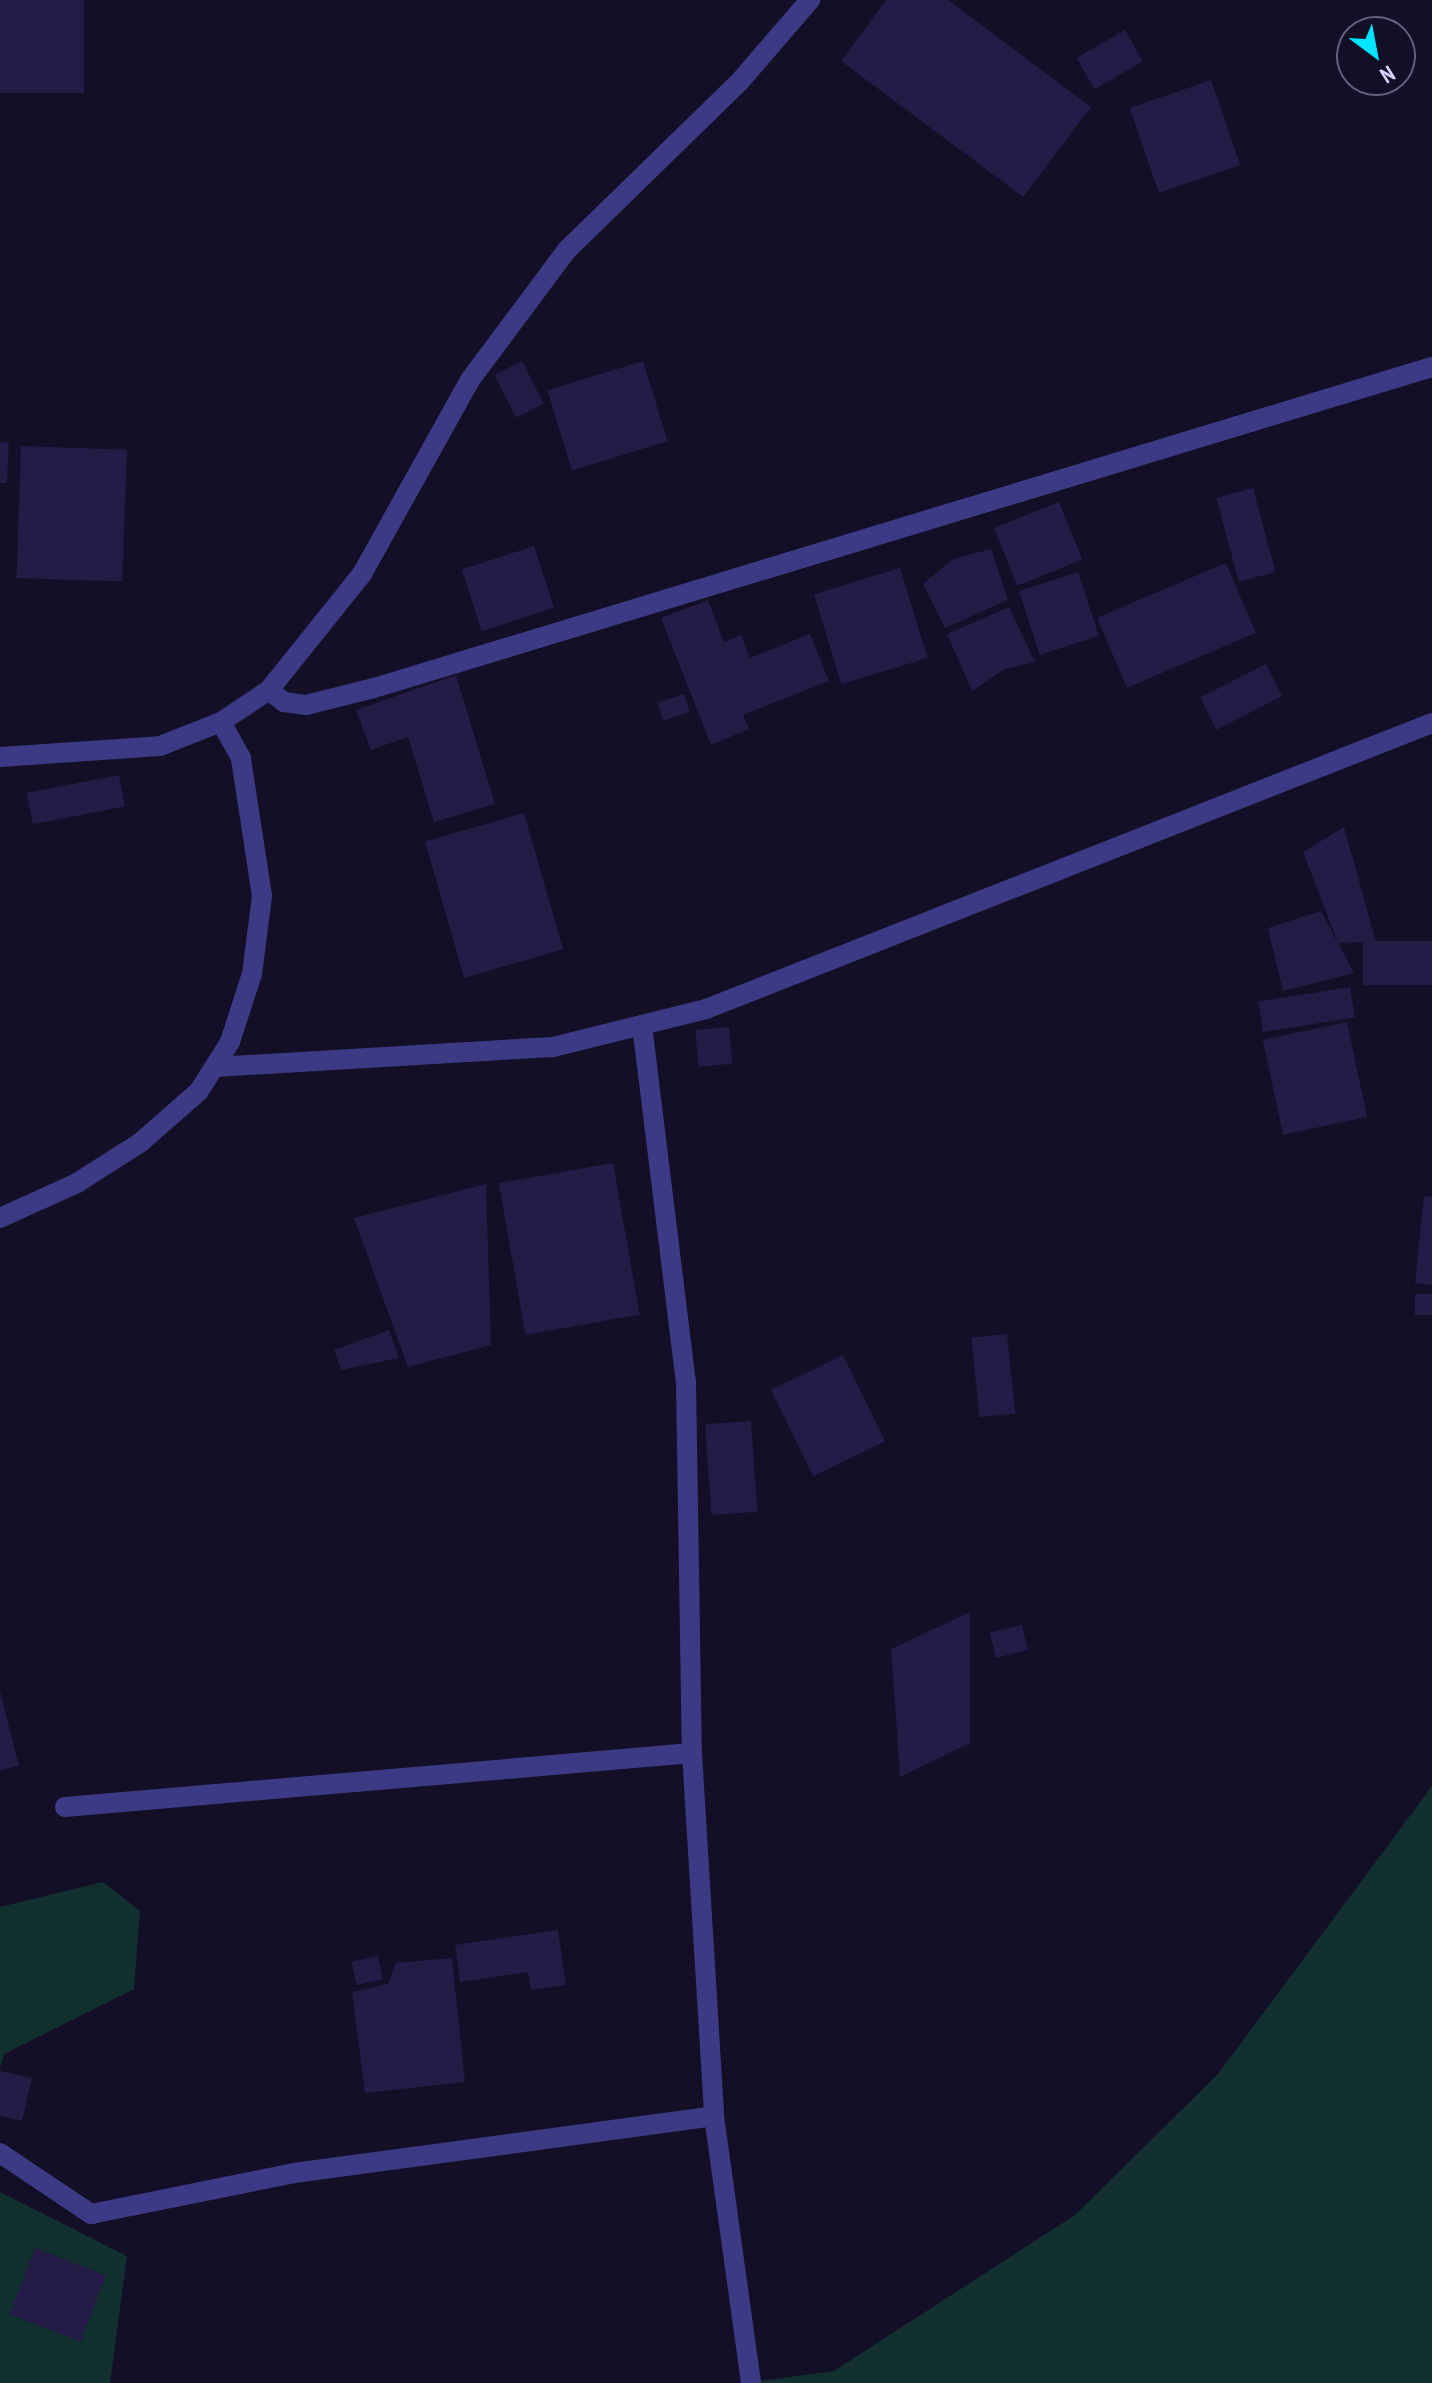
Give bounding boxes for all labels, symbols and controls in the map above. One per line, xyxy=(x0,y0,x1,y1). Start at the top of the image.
north arrow xyxy=(1336,16,1416,96)
text: N xyxy=(1375,60,1400,90)

